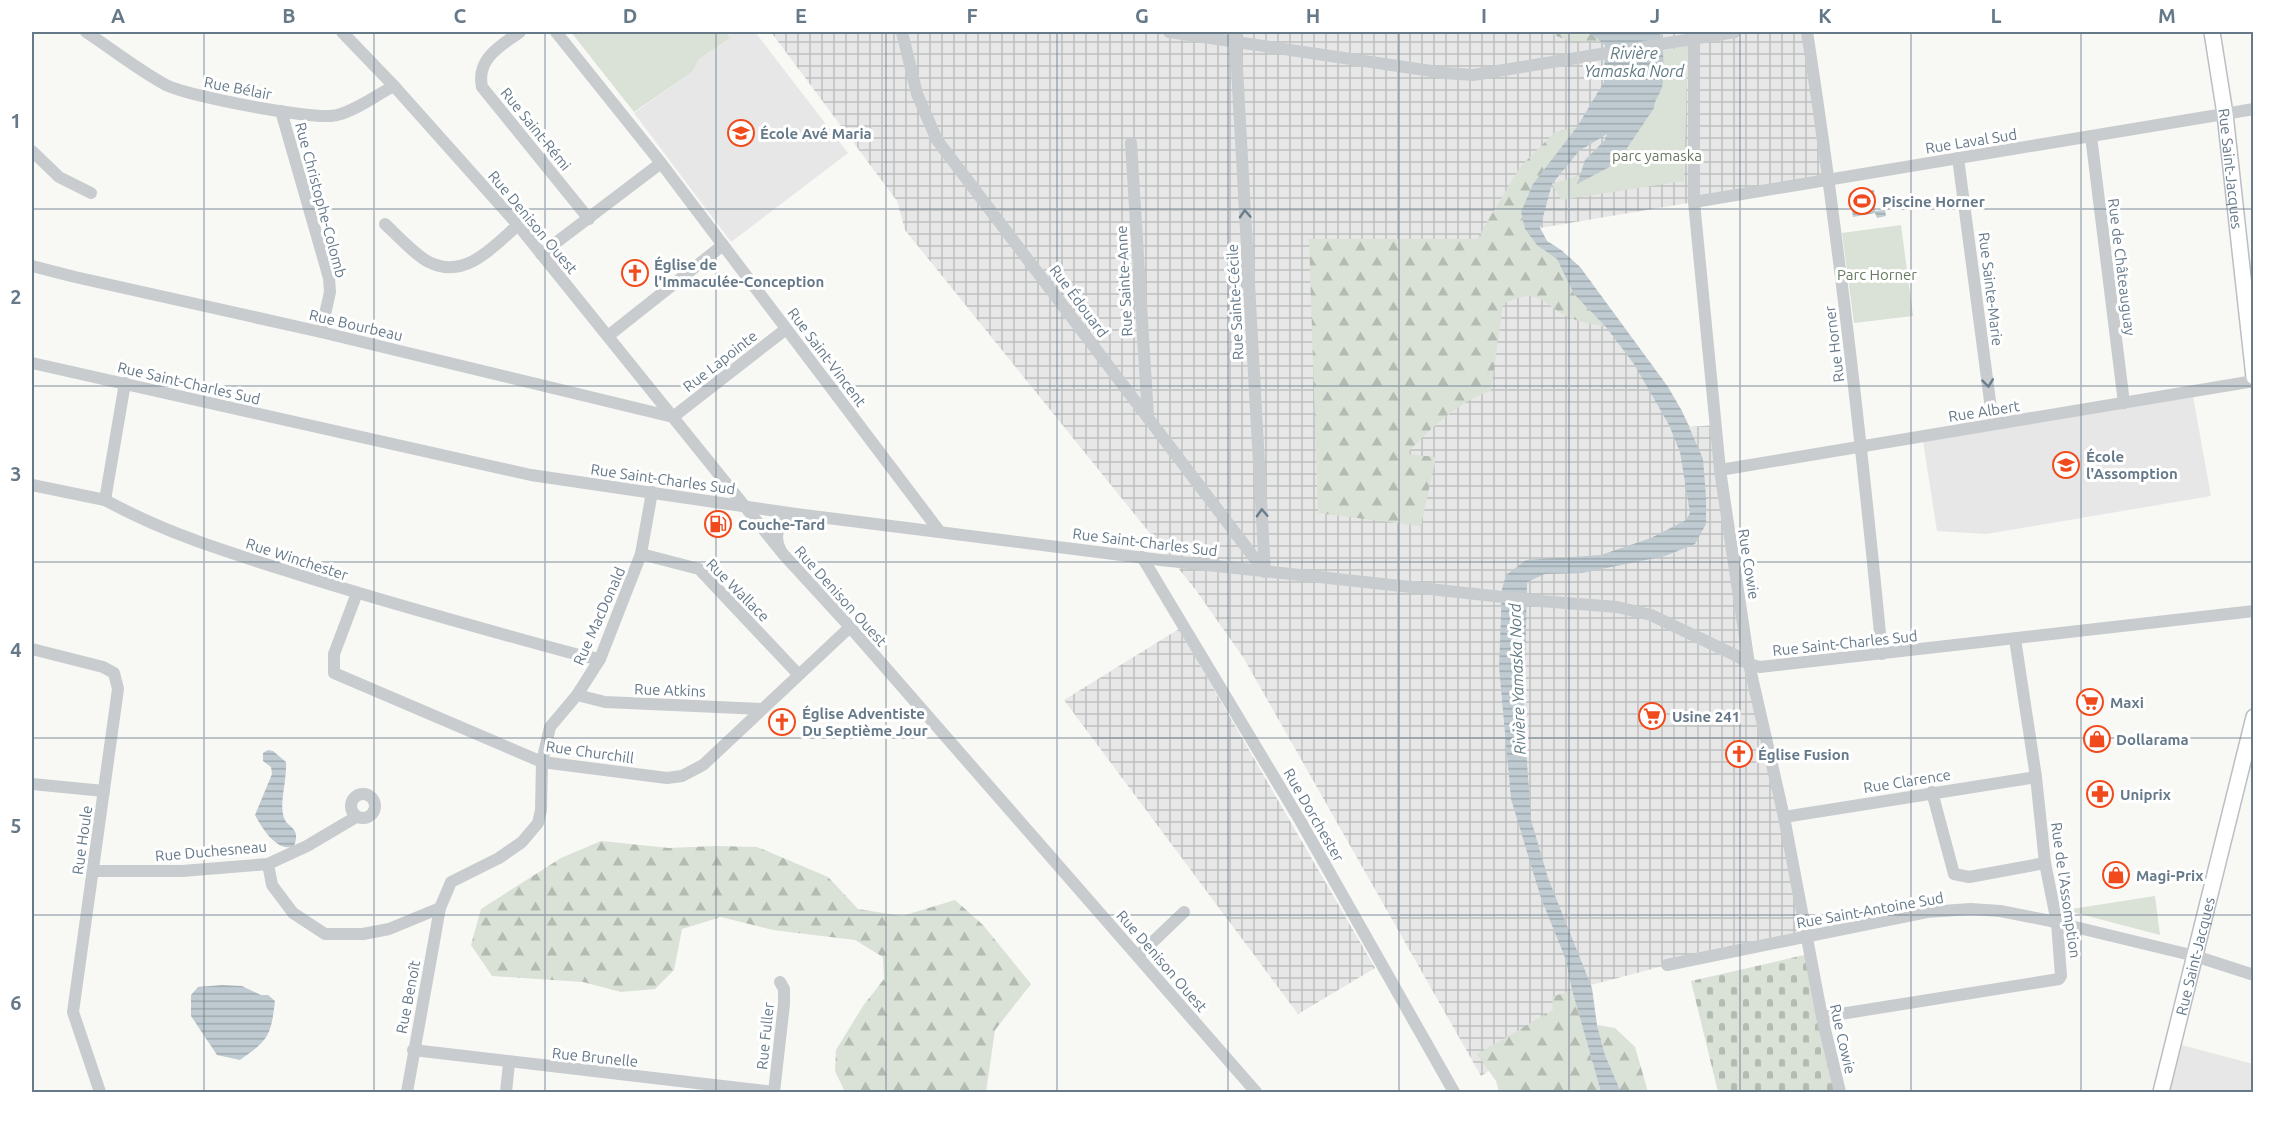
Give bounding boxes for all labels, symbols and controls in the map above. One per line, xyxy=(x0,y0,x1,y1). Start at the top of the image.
text: A xyxy=(111,4,125,27)
text: B xyxy=(282,4,296,27)
text: C xyxy=(454,4,467,27)
text: D xyxy=(623,4,637,27)
text: E xyxy=(795,4,807,27)
text: F xyxy=(966,4,978,27)
text: G xyxy=(1135,4,1149,27)
text: H xyxy=(1306,4,1320,27)
text: I xyxy=(1481,4,1487,27)
text: J xyxy=(1650,4,1660,27)
text: K xyxy=(1818,4,1832,27)
text: L xyxy=(1991,4,2002,27)
text: M xyxy=(2158,4,2176,27)
water label: Rivière Yamaska Nord xyxy=(1584,44,1685,80)
street label: Rue Bélair xyxy=(203,73,274,103)
street label: Rue Saint-Rémi xyxy=(497,84,575,174)
street label: Rue Saint-Jacques xyxy=(2216,107,2246,230)
text: 1 xyxy=(10,109,22,132)
school or university icon: École Avé Maria xyxy=(726,118,756,148)
street label: Rue Christophe-Colomb xyxy=(292,120,350,280)
place label: École Avé Maria xyxy=(760,125,872,142)
street label: Rue Laval Sud xyxy=(1924,125,2018,157)
park label: parc yamaska xyxy=(1612,147,1702,164)
street label: Rue Denison Ouest xyxy=(485,167,581,277)
sports icon: Piscine Horner xyxy=(1847,186,1877,216)
place label: Piscine Horner xyxy=(1882,193,1986,210)
street label: Rue de Châteauguay xyxy=(2105,197,2139,337)
one-way arrow xyxy=(1239,209,1252,218)
street label: Rue Sainte-Anne xyxy=(1113,225,1135,337)
street label: Rue Sainte-Marie xyxy=(1976,231,2006,347)
street label: Rue Sainte-Cécile xyxy=(1223,244,1247,360)
place label: Église de l'Immaculée-Conception xyxy=(654,256,824,290)
church icon: Église de l'Immaculée-Conception xyxy=(620,258,650,288)
street label: Rue Édouard xyxy=(1046,261,1112,341)
park label: Parc Horner xyxy=(1837,266,1917,283)
text: 2 xyxy=(10,285,22,308)
street label: Rue Saint-Vincent xyxy=(784,304,870,410)
street label: Rue Horner xyxy=(1821,304,1847,383)
street label: Rue Bourbeau xyxy=(308,306,404,344)
street label: Rue Lapointe xyxy=(680,327,760,395)
street label: Rue Saint-Charles Sud xyxy=(116,358,262,408)
one-way arrow xyxy=(1981,378,1993,387)
street label: Rue Albert xyxy=(1947,397,2021,425)
place label: École l'Assomption xyxy=(2086,448,2178,482)
school or university icon: École l'Assomption xyxy=(2051,450,2081,480)
street label: Rue Saint-Charles Sud xyxy=(590,460,736,498)
text: 3 xyxy=(10,462,22,485)
fuel station icon: Couche-Tard xyxy=(703,509,733,539)
one-way arrow xyxy=(1256,509,1269,518)
place label: Couche-Tard xyxy=(738,516,825,533)
street label: Rue Saint-Charles Sud xyxy=(1072,525,1218,559)
street label: Rue Cowie xyxy=(1735,528,1763,600)
street label: Rue Winchester xyxy=(244,535,350,584)
street label: Rue Denison Ouest xyxy=(792,542,891,650)
street label: Rue Wallace xyxy=(703,555,773,625)
street label: Rue MacDonald xyxy=(570,564,628,668)
water label: Rivière Yamaska Nord xyxy=(1505,602,1529,755)
street label: Rue Saint-Charles Sud xyxy=(1772,627,1918,659)
text: 4 xyxy=(10,638,22,661)
street label: Rue Atkins xyxy=(634,680,706,700)
supermarket icon: Maxi xyxy=(2075,687,2105,717)
place label: Maxi xyxy=(2110,694,2144,711)
supermarket icon: Usine 241 xyxy=(1637,701,1667,731)
place label: Église Adventiste Du Septième Jour xyxy=(802,705,928,739)
church icon: Église Adventiste Du Septième Jour xyxy=(767,707,797,737)
place label: Usine 241 xyxy=(1672,708,1740,725)
shop icon: Dollarama xyxy=(2082,724,2112,754)
place label: Dollarama xyxy=(2116,731,2189,748)
street label: Rue Churchill xyxy=(545,737,635,767)
church icon: Église Fusion xyxy=(1724,739,1754,769)
place label: Église Fusion xyxy=(1758,746,1850,763)
street label: Rue Dorchester xyxy=(1280,765,1348,865)
street label: Rue Clarence xyxy=(1862,766,1952,796)
pharmacy icon: Uniprix xyxy=(2085,779,2115,809)
place label: Uniprix xyxy=(2120,786,2171,803)
street label: Rue Houle xyxy=(69,804,95,876)
text: 5 xyxy=(10,814,22,837)
street label: Rue de l'Assomption xyxy=(2048,821,2084,959)
street label: Rue Duchesneau xyxy=(154,838,268,864)
shop icon: Magi-Prix xyxy=(2101,860,2131,890)
place label: Magi-Prix xyxy=(2136,867,2203,884)
street label: Rue Saint-Antoine Sud xyxy=(1795,889,1945,931)
street label: Rue Saint-Jacques xyxy=(2172,895,2218,1017)
street label: Rue Denison Ouest xyxy=(1113,907,1211,1015)
street label: Rue Benoît xyxy=(393,959,423,1035)
text: 6 xyxy=(10,991,22,1014)
street label: Rue Fuller xyxy=(753,1001,777,1071)
street label: Rue Cowie xyxy=(1827,1002,1859,1076)
street label: Rue Brunelle xyxy=(551,1044,639,1070)

